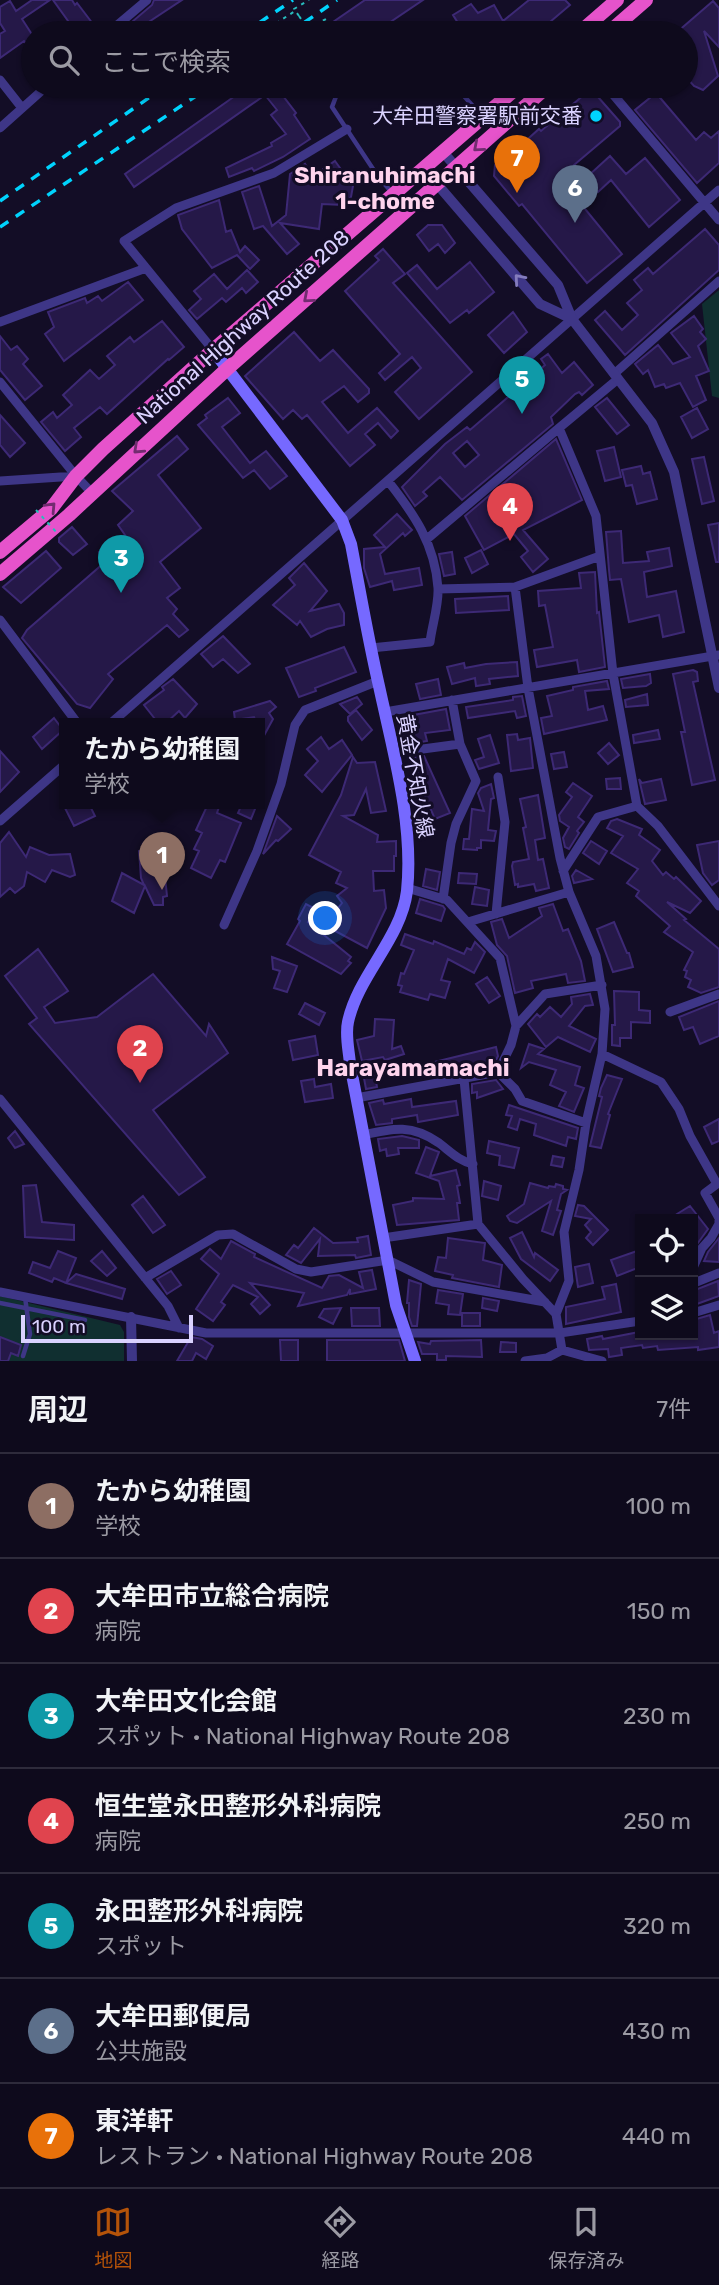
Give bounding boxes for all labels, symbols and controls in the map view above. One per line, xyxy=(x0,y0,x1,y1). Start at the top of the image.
search box xyxy=(21,21,698,98)
icon: search xyxy=(45,41,83,79)
text: ここで検索 xyxy=(101,47,231,78)
place label: 大牟田警察署駅前交番 xyxy=(372,103,582,128)
marker: 大牟田警察署駅前交番 xyxy=(588,108,604,124)
pin: 7 xyxy=(494,135,540,193)
one-way arrow xyxy=(474,139,487,151)
district label: Shiranuhimachi 1-chome xyxy=(294,161,476,215)
pin: 6 xyxy=(552,165,598,223)
street label: National Highway Route 208 xyxy=(131,224,354,429)
one-way arrow xyxy=(515,274,527,287)
one-way arrow xyxy=(303,290,316,302)
pin: 5 xyxy=(499,356,545,414)
one-way arrow xyxy=(133,441,146,454)
pin: 4 xyxy=(487,483,533,541)
one-way arrow xyxy=(42,502,55,515)
pin: 3 xyxy=(98,535,144,593)
street label: 黄金不知火線 xyxy=(392,712,439,840)
popup xyxy=(59,718,265,809)
text: たから幼稚園 xyxy=(84,734,240,765)
text: 学校 xyxy=(84,770,130,798)
pin: 1 xyxy=(139,832,185,890)
your location xyxy=(308,901,342,935)
pin: 2 xyxy=(117,1025,163,1083)
district label: Harayamamachi xyxy=(316,1054,510,1082)
map controls xyxy=(635,1214,698,1340)
button: locate xyxy=(635,1214,698,1277)
button: layers xyxy=(635,1277,698,1340)
scale bar xyxy=(21,1312,192,1344)
text: 100 m xyxy=(32,1315,86,1338)
text: 周辺 xyxy=(28,1392,88,1428)
text: 7件 xyxy=(656,1395,691,1423)
text: たから幼稚園 xyxy=(95,1476,251,1507)
text: 1 xyxy=(45,1492,57,1520)
text: 100 m xyxy=(626,1492,691,1520)
text: 学校 xyxy=(95,1512,141,1540)
text: 大牟田市立総合病院 xyxy=(95,1581,329,1612)
text: 2 xyxy=(44,1597,58,1625)
text: 150 m xyxy=(627,1597,691,1625)
text: 病院 xyxy=(95,1617,141,1645)
text: 大牟田文化会館 xyxy=(95,1686,277,1717)
text: 3 xyxy=(43,1702,59,1730)
text: 230 m xyxy=(623,1702,691,1730)
text: スポット · National Highway Route 208 xyxy=(95,1722,510,1750)
text: 恒生堂永田整形外科病院 xyxy=(95,1791,381,1822)
text: 4 xyxy=(43,1807,59,1835)
text: 250 m xyxy=(623,1807,691,1835)
text: 病院 xyxy=(95,1827,141,1855)
text: 永田整形外科病院 xyxy=(95,1896,303,1927)
text: 5 xyxy=(44,1912,58,1940)
text: 320 m xyxy=(623,1912,691,1940)
text: スポット xyxy=(95,1932,187,1960)
text: 大牟田郵便局 xyxy=(95,2001,251,2032)
text: 6 xyxy=(44,2017,58,2045)
text: 430 m xyxy=(622,2017,691,2045)
text: 公共施設 xyxy=(95,2037,187,2065)
text: 東洋軒 xyxy=(95,2106,173,2137)
text: 7 xyxy=(44,2122,58,2150)
text: 440 m xyxy=(622,2122,691,2150)
text: レストラン · National Highway Route 208 xyxy=(95,2142,533,2170)
tab: 地図 xyxy=(94,2203,133,2272)
tab: 経路 xyxy=(321,2203,360,2272)
tab: 保存済み xyxy=(548,2203,625,2272)

